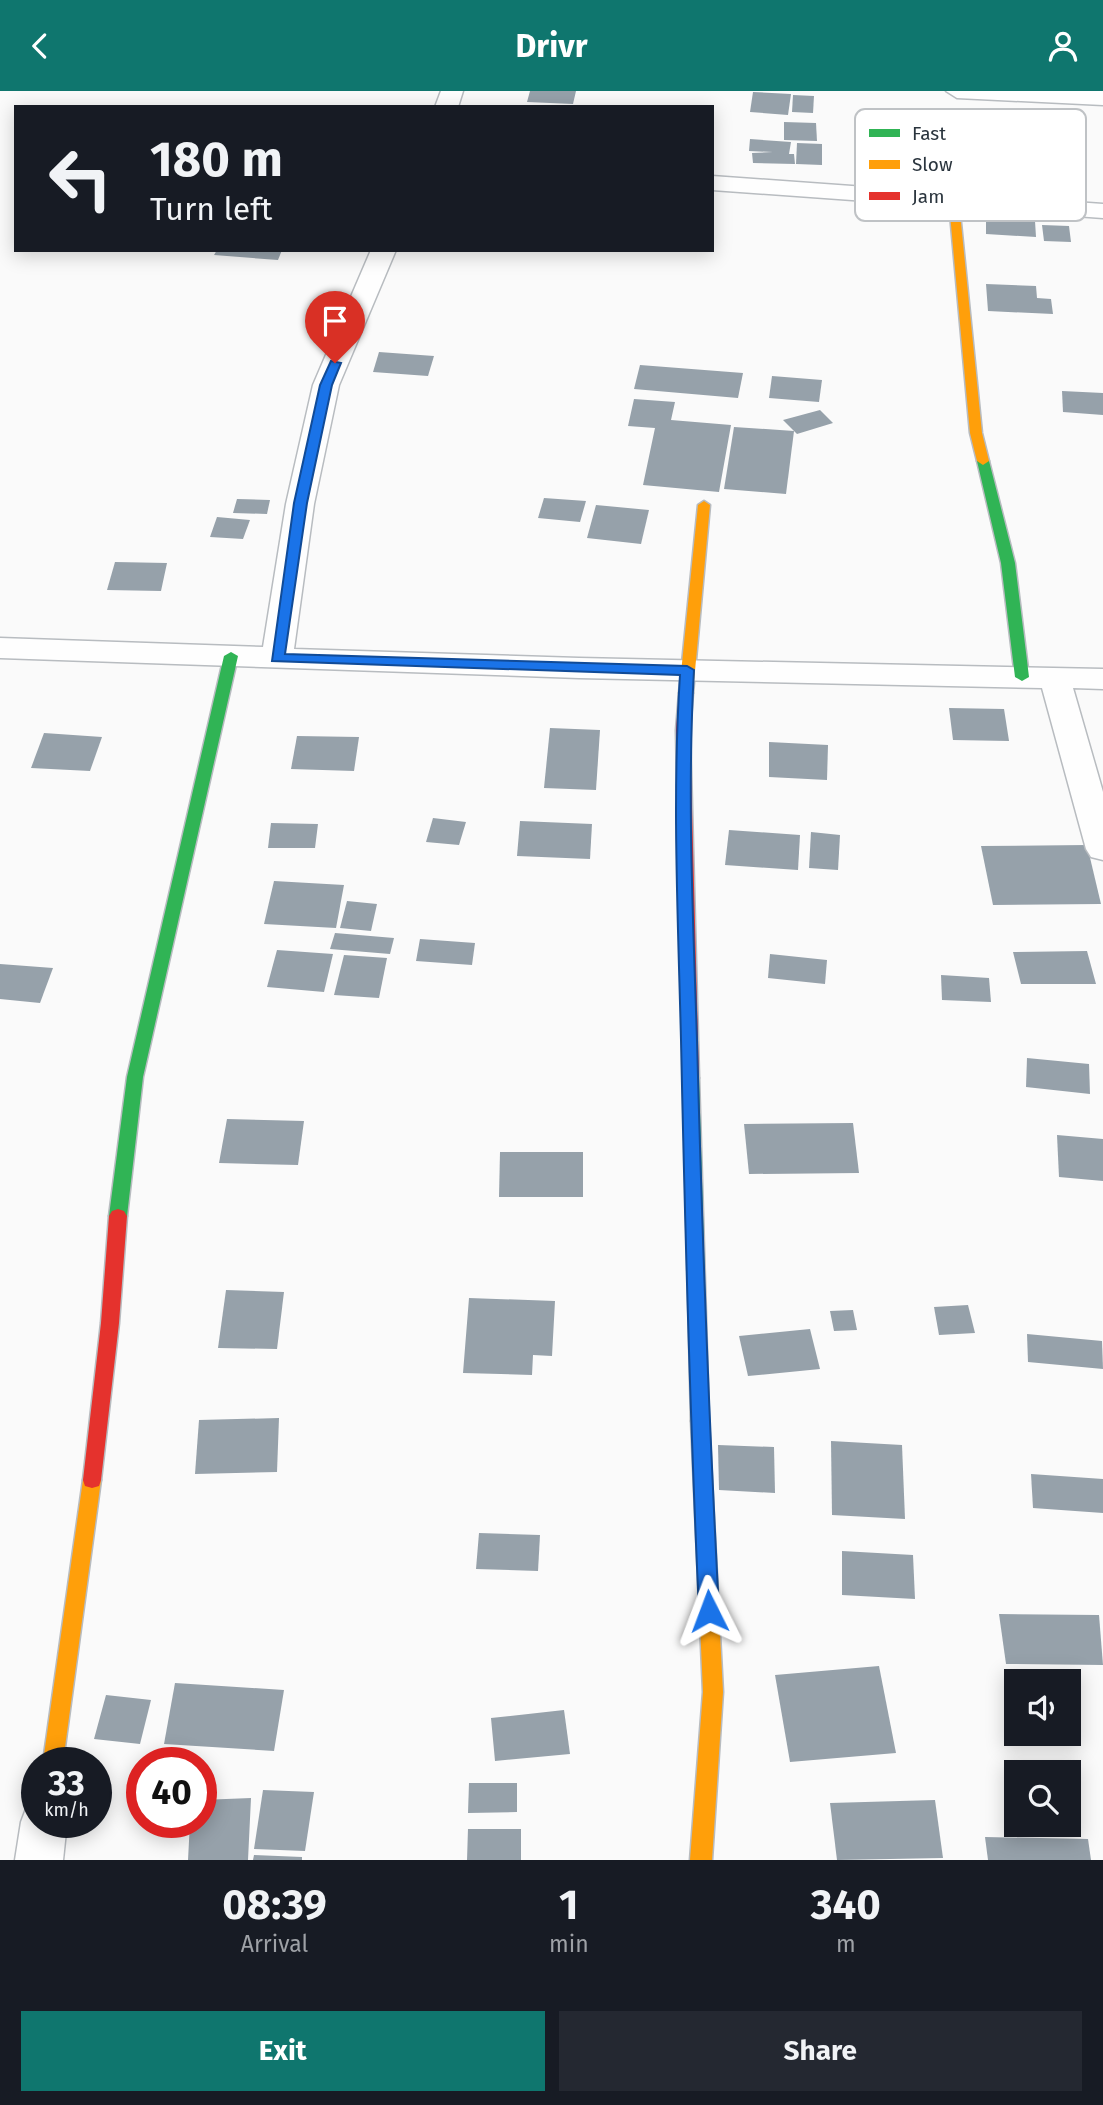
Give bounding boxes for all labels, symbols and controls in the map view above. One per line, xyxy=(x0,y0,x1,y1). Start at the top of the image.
icon: back xyxy=(21,27,59,65)
text: Drivr xyxy=(516,27,587,65)
icon: person xyxy=(1044,27,1082,65)
legend xyxy=(855,109,1086,221)
text: Fast xyxy=(912,122,946,145)
text: 180 m xyxy=(150,130,283,189)
icon: left xyxy=(35,133,126,224)
text: Slow xyxy=(912,153,953,176)
text: Jam xyxy=(912,185,944,208)
text: Turn left xyxy=(150,190,272,228)
pin xyxy=(305,291,365,363)
icon: arrive xyxy=(316,302,354,340)
position arrow xyxy=(672,1574,746,1648)
map controls xyxy=(1004,1669,1081,1837)
button: sound xyxy=(1004,1669,1081,1746)
speed limit sign: 40 xyxy=(126,1747,217,1838)
button: search xyxy=(1004,1760,1081,1837)
text: 33 xyxy=(48,1762,85,1804)
text: km/h xyxy=(44,1799,89,1821)
text: 08:39 xyxy=(222,1880,327,1930)
text: 1 xyxy=(559,1880,579,1930)
text: 340 xyxy=(811,1880,881,1930)
text: Arrival xyxy=(241,1930,308,1958)
text: min xyxy=(549,1930,589,1958)
text: m xyxy=(836,1930,856,1958)
button: Exit xyxy=(21,2011,545,2091)
button: Share xyxy=(559,2011,1082,2091)

